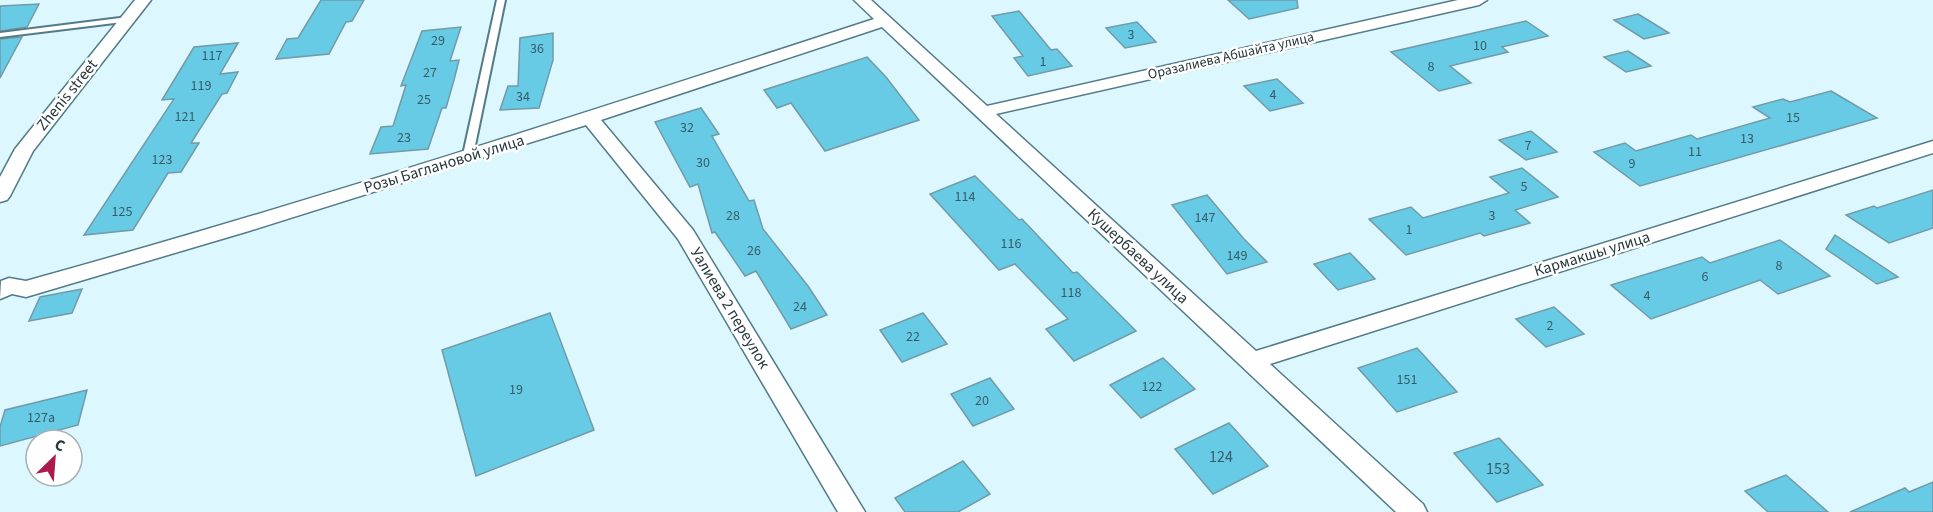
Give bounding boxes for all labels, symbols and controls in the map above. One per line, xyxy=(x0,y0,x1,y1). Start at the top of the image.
house number: 3 xyxy=(1128,25,1135,45)
street label: Оразалиева Абшайта улица xyxy=(1146,27,1316,85)
house number: 29 xyxy=(431,31,445,51)
house number: 10 xyxy=(1473,36,1487,56)
house number: 36 xyxy=(530,39,544,59)
house number: 117 xyxy=(202,46,222,66)
house number: 1 xyxy=(1040,52,1047,72)
street label: Zhenis street xyxy=(31,54,103,135)
house number: 8 xyxy=(1428,57,1435,77)
house number: 27 xyxy=(423,63,437,83)
house number: 119 xyxy=(191,76,211,96)
house number: 4 xyxy=(1270,85,1277,105)
house number: 34 xyxy=(516,87,530,107)
house number: 25 xyxy=(417,90,431,110)
house number: 121 xyxy=(175,107,195,127)
house number: 15 xyxy=(1786,108,1800,128)
house number: 32 xyxy=(680,118,694,138)
house number: 23 xyxy=(397,128,411,148)
street label: Розы Баглановой улица xyxy=(361,129,527,199)
house number: 13 xyxy=(1740,129,1754,149)
house number: 7 xyxy=(1525,136,1532,156)
house number: 11 xyxy=(1688,142,1702,162)
house number: 123 xyxy=(152,150,172,170)
house number: 30 xyxy=(696,153,710,173)
house number: 9 xyxy=(1629,154,1636,174)
house number: 5 xyxy=(1521,177,1528,197)
house number: 114 xyxy=(955,187,975,207)
house number: 125 xyxy=(112,202,132,222)
street label: Кушербаева улица xyxy=(1083,203,1193,309)
house number: 28 xyxy=(726,206,740,226)
house number: 3 xyxy=(1489,206,1496,226)
house number: 147 xyxy=(1195,208,1215,228)
house number: 1 xyxy=(1406,220,1413,240)
street label: Кармакшы улица xyxy=(1531,226,1653,282)
house number: 116 xyxy=(1001,234,1021,254)
house number: 26 xyxy=(747,241,761,261)
street label: Уалиева 2 переулок xyxy=(685,243,775,373)
house number: 149 xyxy=(1227,246,1247,266)
house number: 8 xyxy=(1776,256,1783,276)
house number: 6 xyxy=(1702,267,1709,287)
house number: 118 xyxy=(1061,283,1081,303)
house number: 4 xyxy=(1644,286,1651,306)
house number: 24 xyxy=(793,297,807,317)
house number: 2 xyxy=(1547,316,1554,336)
house number: 22 xyxy=(906,327,920,347)
house number: 151 xyxy=(1397,370,1417,390)
house number: 122 xyxy=(1142,377,1162,397)
house number: 19 xyxy=(509,380,523,400)
house number: 20 xyxy=(975,391,989,411)
house number: 127а xyxy=(27,408,55,428)
north arrow xyxy=(24,428,84,488)
text: С xyxy=(51,433,69,457)
house number: 124 xyxy=(1209,446,1233,468)
house number: 153 xyxy=(1486,458,1510,480)

